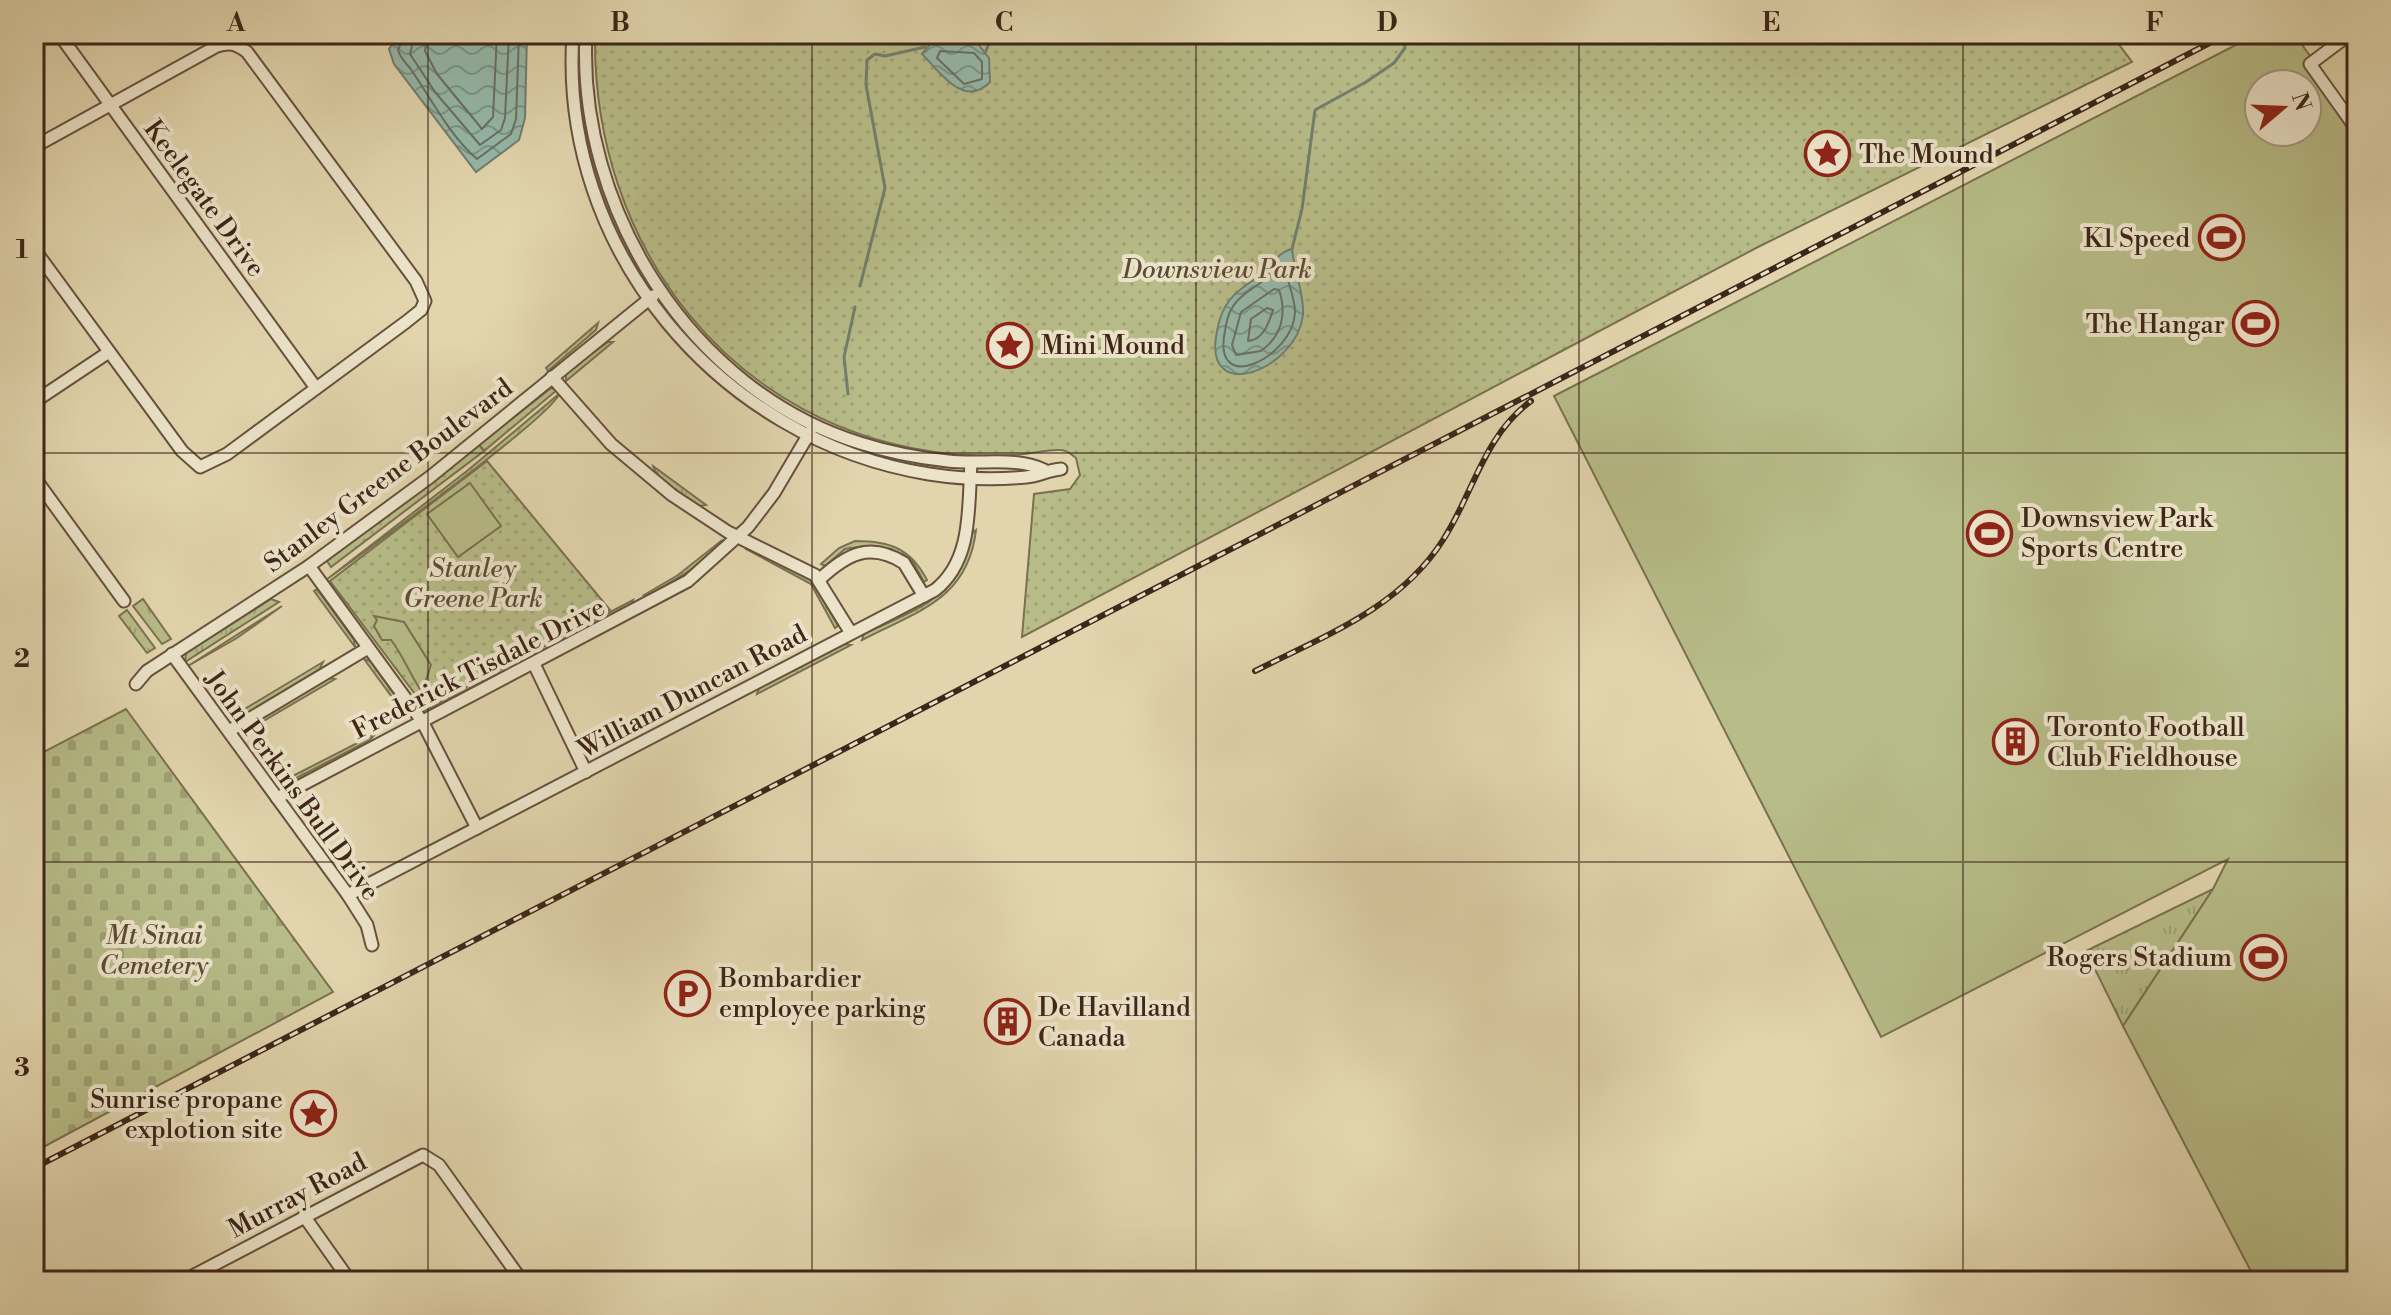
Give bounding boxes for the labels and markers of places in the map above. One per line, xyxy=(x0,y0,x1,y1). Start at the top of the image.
place icon: The Mound xyxy=(1804,130,1852,178)
place label: The Mound xyxy=(1859,139,1994,171)
sports icon: K1 Speed xyxy=(2197,214,2245,262)
place label: K1 Speed xyxy=(2084,223,2190,255)
sports icon: The Hangar xyxy=(2232,300,2280,348)
place label: The Hangar xyxy=(2086,309,2225,341)
place icon: Mini Mound xyxy=(986,321,1034,369)
place label: Mini Mound xyxy=(1041,330,1185,362)
place label: Downsview Park Sports Centre xyxy=(2021,503,2214,565)
sports icon: Downsview Park Sports Centre xyxy=(1966,509,2014,557)
place label: Toronto Football Club Fieldhouse xyxy=(2047,712,2245,774)
building icon: Toronto Football Club Fieldhouse xyxy=(1992,718,2040,766)
sports icon: Rogers Stadium xyxy=(2239,933,2287,981)
place label: Rogers Stadium xyxy=(2047,942,2232,974)
place label: Bombardier employee parking xyxy=(718,963,926,1025)
parking icon: Bombardier employee parking xyxy=(664,969,712,1017)
place label: De Havilland Canada xyxy=(1038,992,1191,1054)
building icon: De Havilland Canada xyxy=(983,998,1031,1046)
place label: Sunrise propane explotion site xyxy=(90,1084,283,1146)
place icon: Sunrise propane explotion site xyxy=(290,1090,338,1138)

